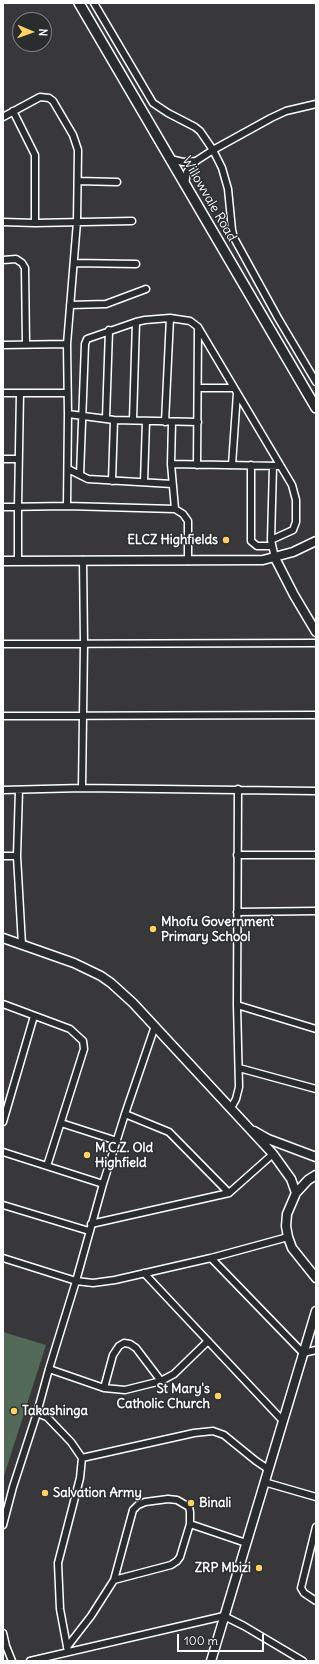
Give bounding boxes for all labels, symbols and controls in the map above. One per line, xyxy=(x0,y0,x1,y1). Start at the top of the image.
north arrow xyxy=(12,12,52,52)
text: N xyxy=(36,28,50,36)
street label: Willowvale Road xyxy=(178,154,240,244)
place label: ELCZ Highfields xyxy=(127,532,218,548)
marker: ELCZ Highfields xyxy=(221,535,231,545)
place label: Mhofu Government Primary School xyxy=(161,914,274,945)
marker: Mhofu Government Primary School xyxy=(148,924,158,934)
place label: M.C.Z. Old Highfield xyxy=(95,1140,153,1171)
marker: M.C.Z. Old Highfield xyxy=(82,1150,92,1160)
place label: St Mary's Catholic Church xyxy=(117,1381,210,1412)
marker: St Mary's Catholic Church xyxy=(213,1391,223,1401)
place label: Takashinga xyxy=(22,1403,88,1419)
marker: Takashinga xyxy=(9,1406,19,1416)
place label: Salvation Army xyxy=(53,1485,142,1501)
marker: Salvation Army xyxy=(40,1488,50,1498)
place label: Binali xyxy=(199,1495,231,1511)
marker: Binali xyxy=(186,1498,196,1508)
place label: ZRP Mbizi xyxy=(195,1560,251,1576)
marker: ZRP Mbizi xyxy=(254,1563,264,1573)
scale bar xyxy=(179,1626,266,1652)
text: 100 m xyxy=(184,1633,218,1648)

